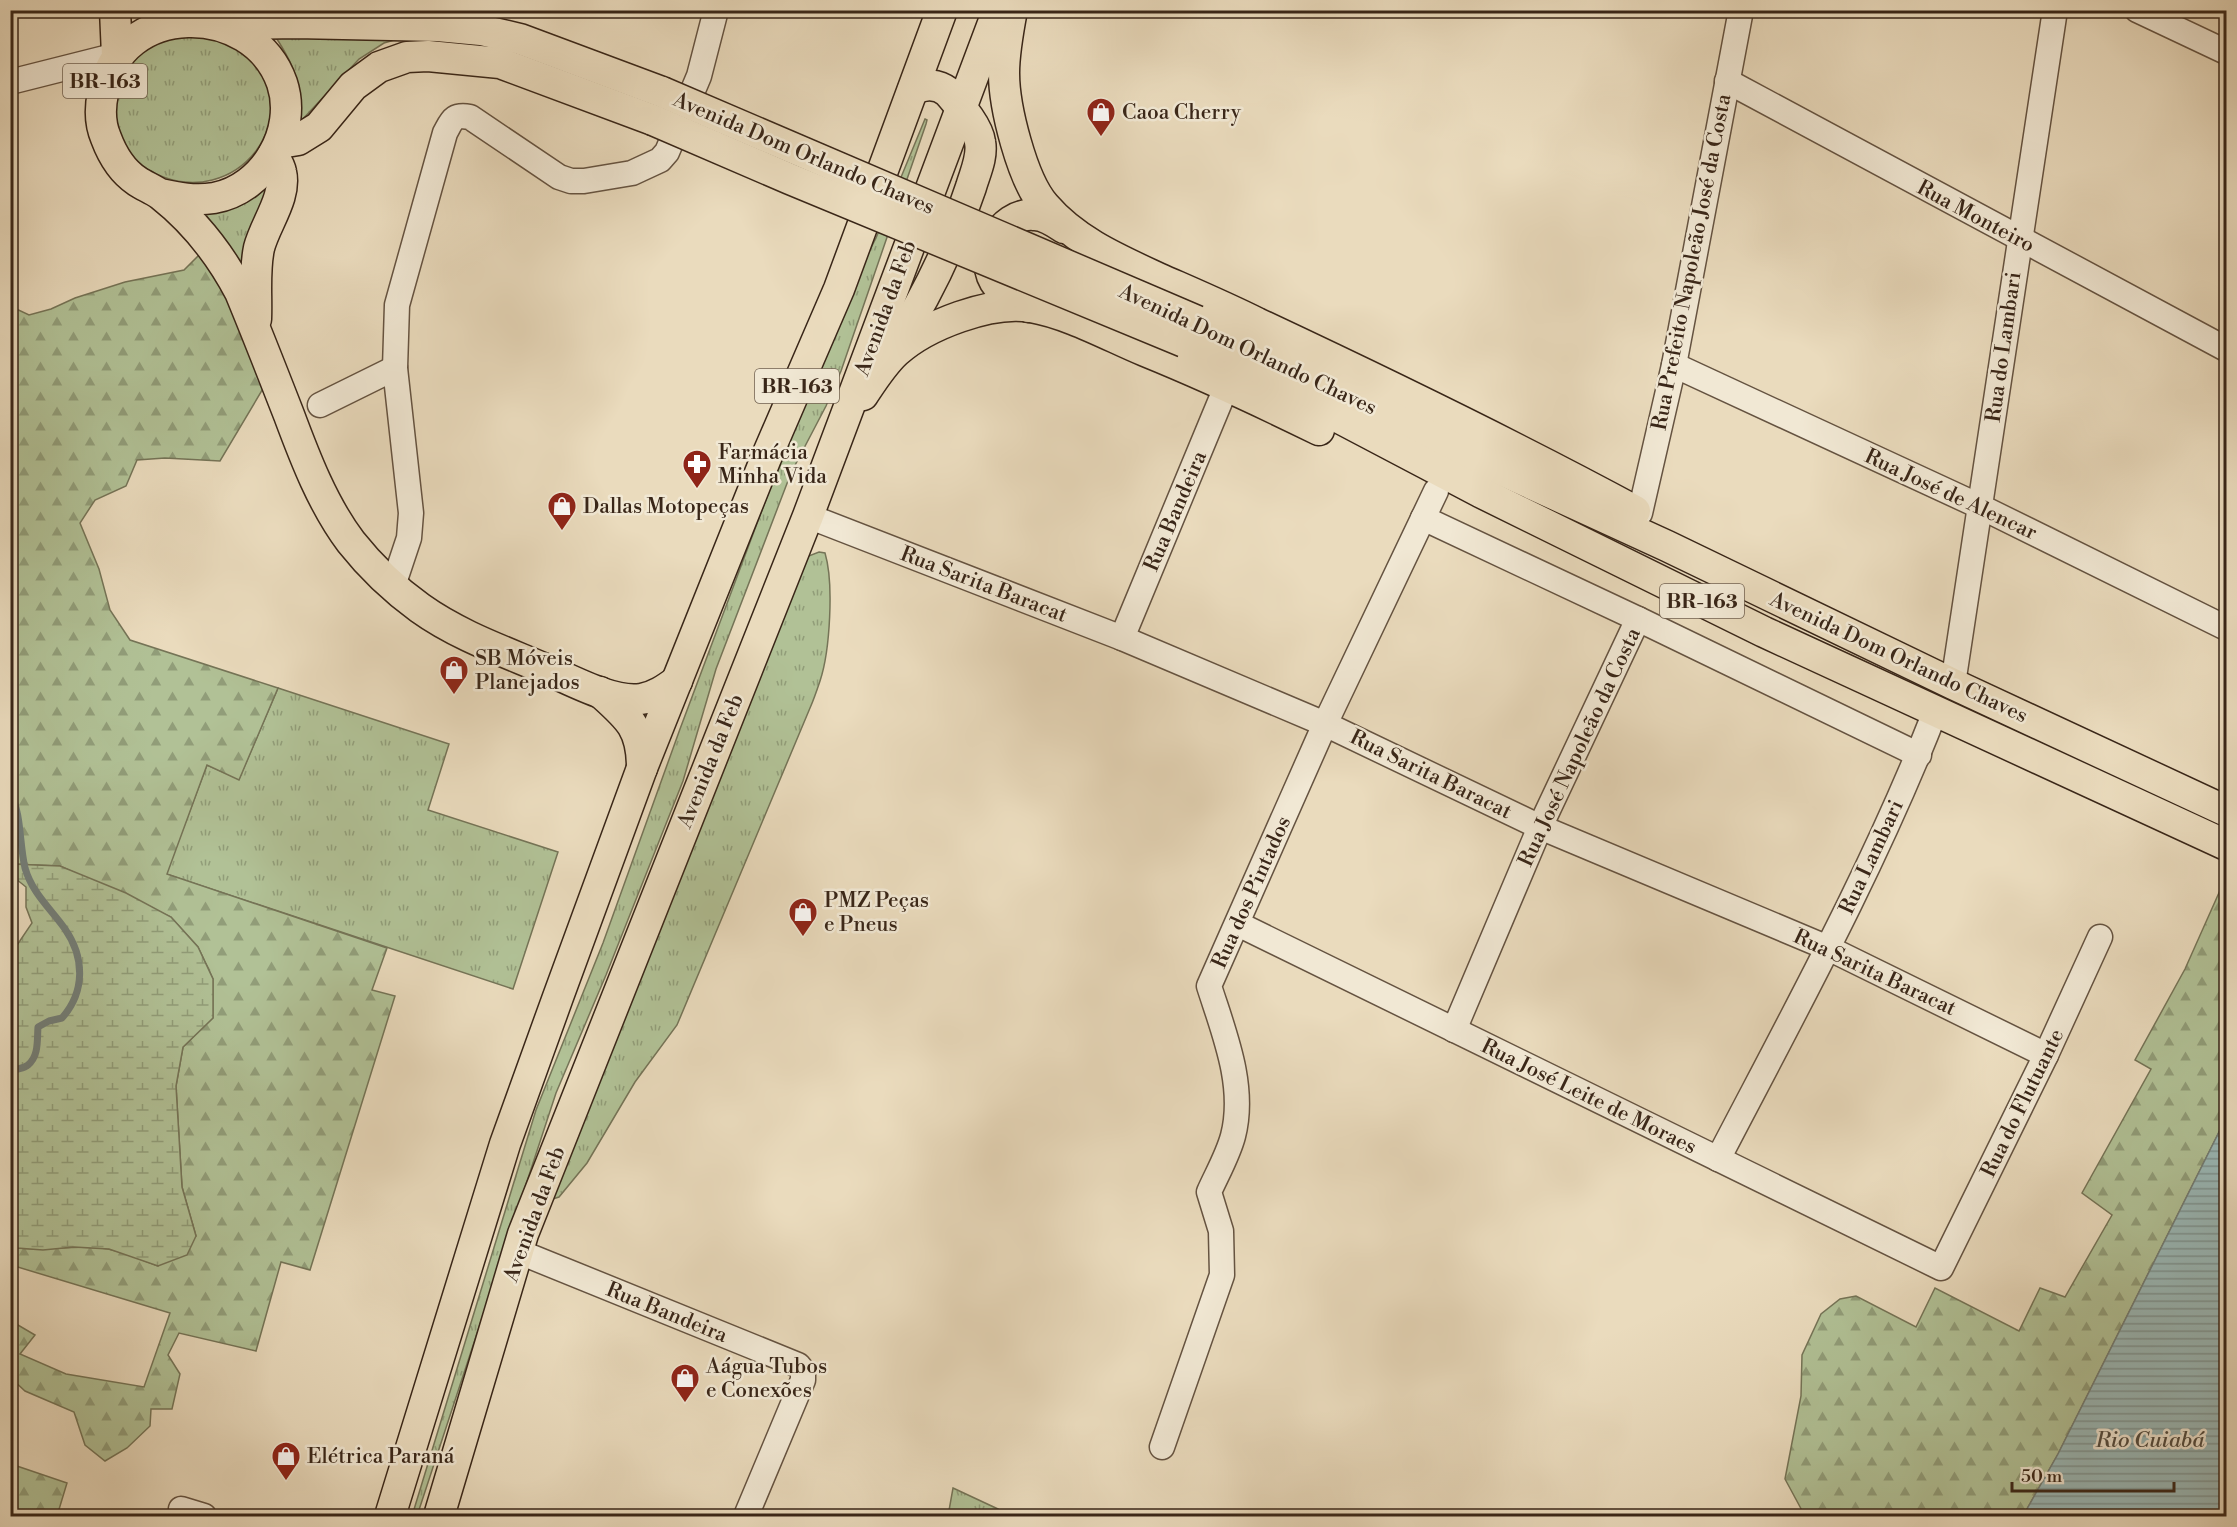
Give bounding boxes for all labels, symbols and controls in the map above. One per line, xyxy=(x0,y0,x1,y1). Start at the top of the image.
road number: BR-163 xyxy=(63,64,147,98)
street label: Avenida Dom Orlando Chaves xyxy=(668,87,938,221)
street label: Rua Prefeito Napoleão José da Costa xyxy=(1647,91,1737,433)
shop icon: Caoa Cherry xyxy=(1085,96,1117,138)
place label: Caoa Cherry xyxy=(1122,100,1242,126)
street label: Rua Monteiro xyxy=(1912,175,2039,259)
street label: Avenida da Feb xyxy=(849,237,922,381)
street label: Rua do Lambari xyxy=(1981,270,2027,424)
street label: Avenida Dom Orlando Chaves xyxy=(1114,278,1380,421)
road number: BR-163 xyxy=(755,369,839,403)
place label: Farmácia Minha Vida xyxy=(718,440,827,490)
street label: Rua José de Alencar xyxy=(1860,444,2041,546)
street label: Rua Bandeira xyxy=(1139,447,1213,576)
pharmacy icon: Farmácia Minha Vida xyxy=(681,448,713,490)
shop icon: Dallas Motopeças xyxy=(546,490,578,532)
place label: Dallas Motopeças xyxy=(583,494,749,520)
street label: Rua Sarita Baracat xyxy=(897,541,1071,629)
road number: BR-163 xyxy=(1660,584,1744,618)
street label: Avenida Dom Orlando Chaves xyxy=(1765,586,2031,729)
street label: Rua José Napoleão da Costa xyxy=(1513,623,1647,871)
place label: SB Móveis Planejados xyxy=(475,646,580,696)
shop icon: SB Móveis Planejados xyxy=(438,654,470,696)
street label: Avenida da Feb xyxy=(672,691,750,833)
street label: Rua Sarita Baracat xyxy=(1345,724,1516,826)
street label: Rua Lambari xyxy=(1834,796,1910,919)
street label: Rua dos Pintados xyxy=(1207,812,1297,973)
place label: PMZ Peças e Pneus xyxy=(824,888,929,938)
shop icon: PMZ Peças e Pneus xyxy=(787,896,819,938)
street label: Rua Sarita Baracat xyxy=(1789,924,1961,1022)
street label: Rua do Flutuante xyxy=(1976,1025,2070,1182)
street label: Rua José Leite de Moraes xyxy=(1477,1033,1700,1160)
street label: Avenida da Feb xyxy=(498,1143,571,1287)
street label: Rua Bandeira xyxy=(602,1277,731,1349)
place label: Aágua Tubos e Conexões xyxy=(705,1354,827,1404)
shop icon: Aágua Tubos e Conexões xyxy=(669,1362,701,1404)
water label: Rio Cuiabá xyxy=(2095,1427,2205,1454)
shop icon: Elétrica Paraná xyxy=(270,1440,302,1482)
place label: Elétrica Paraná xyxy=(307,1444,455,1470)
scale bar xyxy=(2012,1455,2174,1493)
text: 50 m xyxy=(2021,1465,2063,1488)

